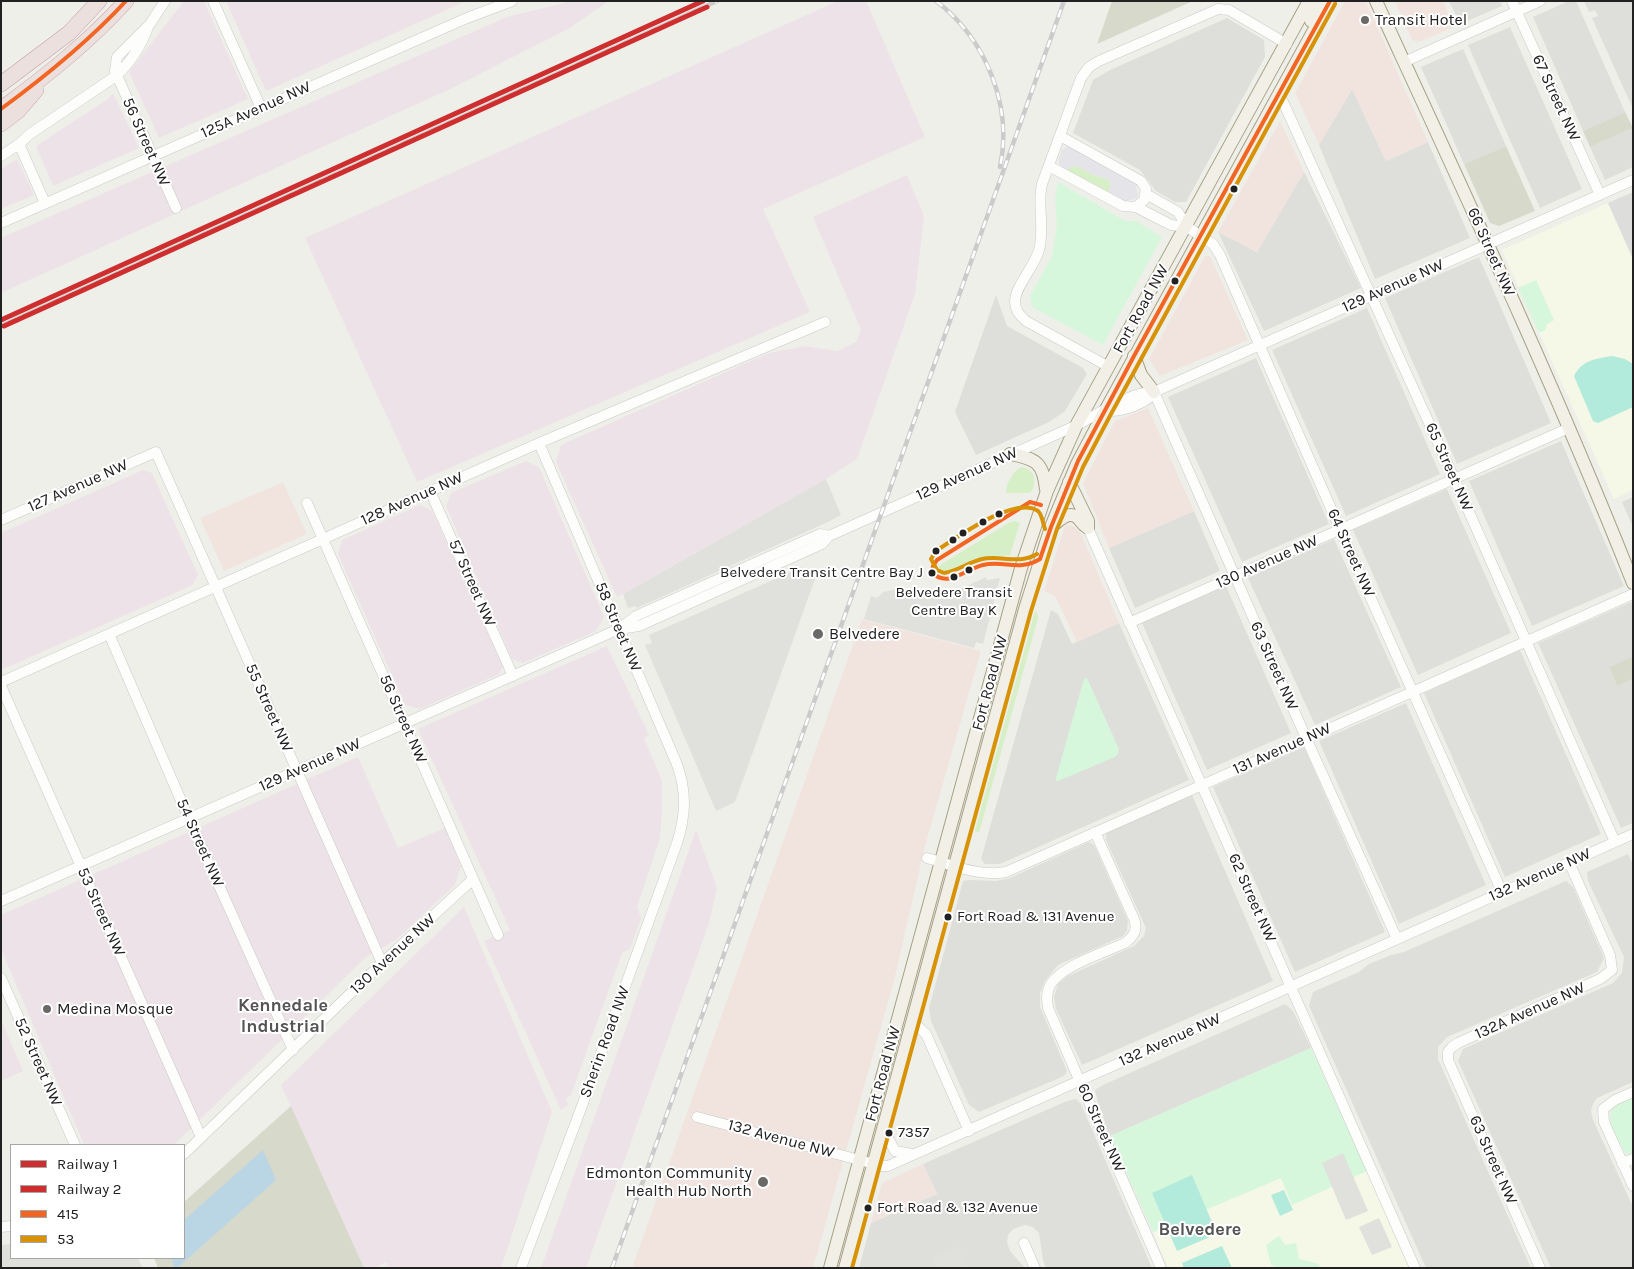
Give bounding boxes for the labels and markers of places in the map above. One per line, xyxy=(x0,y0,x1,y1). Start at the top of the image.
place label: Transit Hotel xyxy=(1375,10,1467,30)
marker: Transit Hotel xyxy=(1359,14,1371,26)
unlabelled marker xyxy=(1229,184,1239,194)
unlabelled marker xyxy=(1170,276,1180,286)
unlabelled marker xyxy=(994,509,1004,519)
unlabelled marker xyxy=(978,517,988,527)
unlabelled marker xyxy=(958,528,968,538)
unlabelled marker xyxy=(948,535,958,545)
unlabelled marker xyxy=(931,546,941,556)
place label: Belvedere Transit Centre Bay J xyxy=(720,564,923,582)
unlabelled marker xyxy=(964,565,974,575)
marker: Belvedere Transit Centre Bay J xyxy=(927,568,937,578)
marker: Belvedere Transit Centre Bay K xyxy=(949,572,959,582)
place label: Belvedere Transit Centre Bay K xyxy=(896,584,1012,619)
place label: Belvedere xyxy=(829,624,900,644)
marker: Belvedere xyxy=(811,627,825,641)
place label: Fort Road & 131 Avenue xyxy=(957,908,1114,926)
marker: Fort Road & 131 Avenue xyxy=(943,912,953,922)
place label: Medina Mosque xyxy=(57,999,173,1019)
marker: Medina Mosque xyxy=(41,1003,53,1015)
place label: 7357 xyxy=(898,1124,929,1142)
marker: 7357 xyxy=(884,1128,894,1138)
place label: Edmonton Community Health Hub North xyxy=(586,1163,752,1201)
marker: Edmonton Community Health Hub North xyxy=(756,1175,770,1189)
place label: Fort Road & 132 Avenue xyxy=(877,1199,1038,1217)
marker: Fort Road & 132 Avenue xyxy=(863,1203,873,1213)

